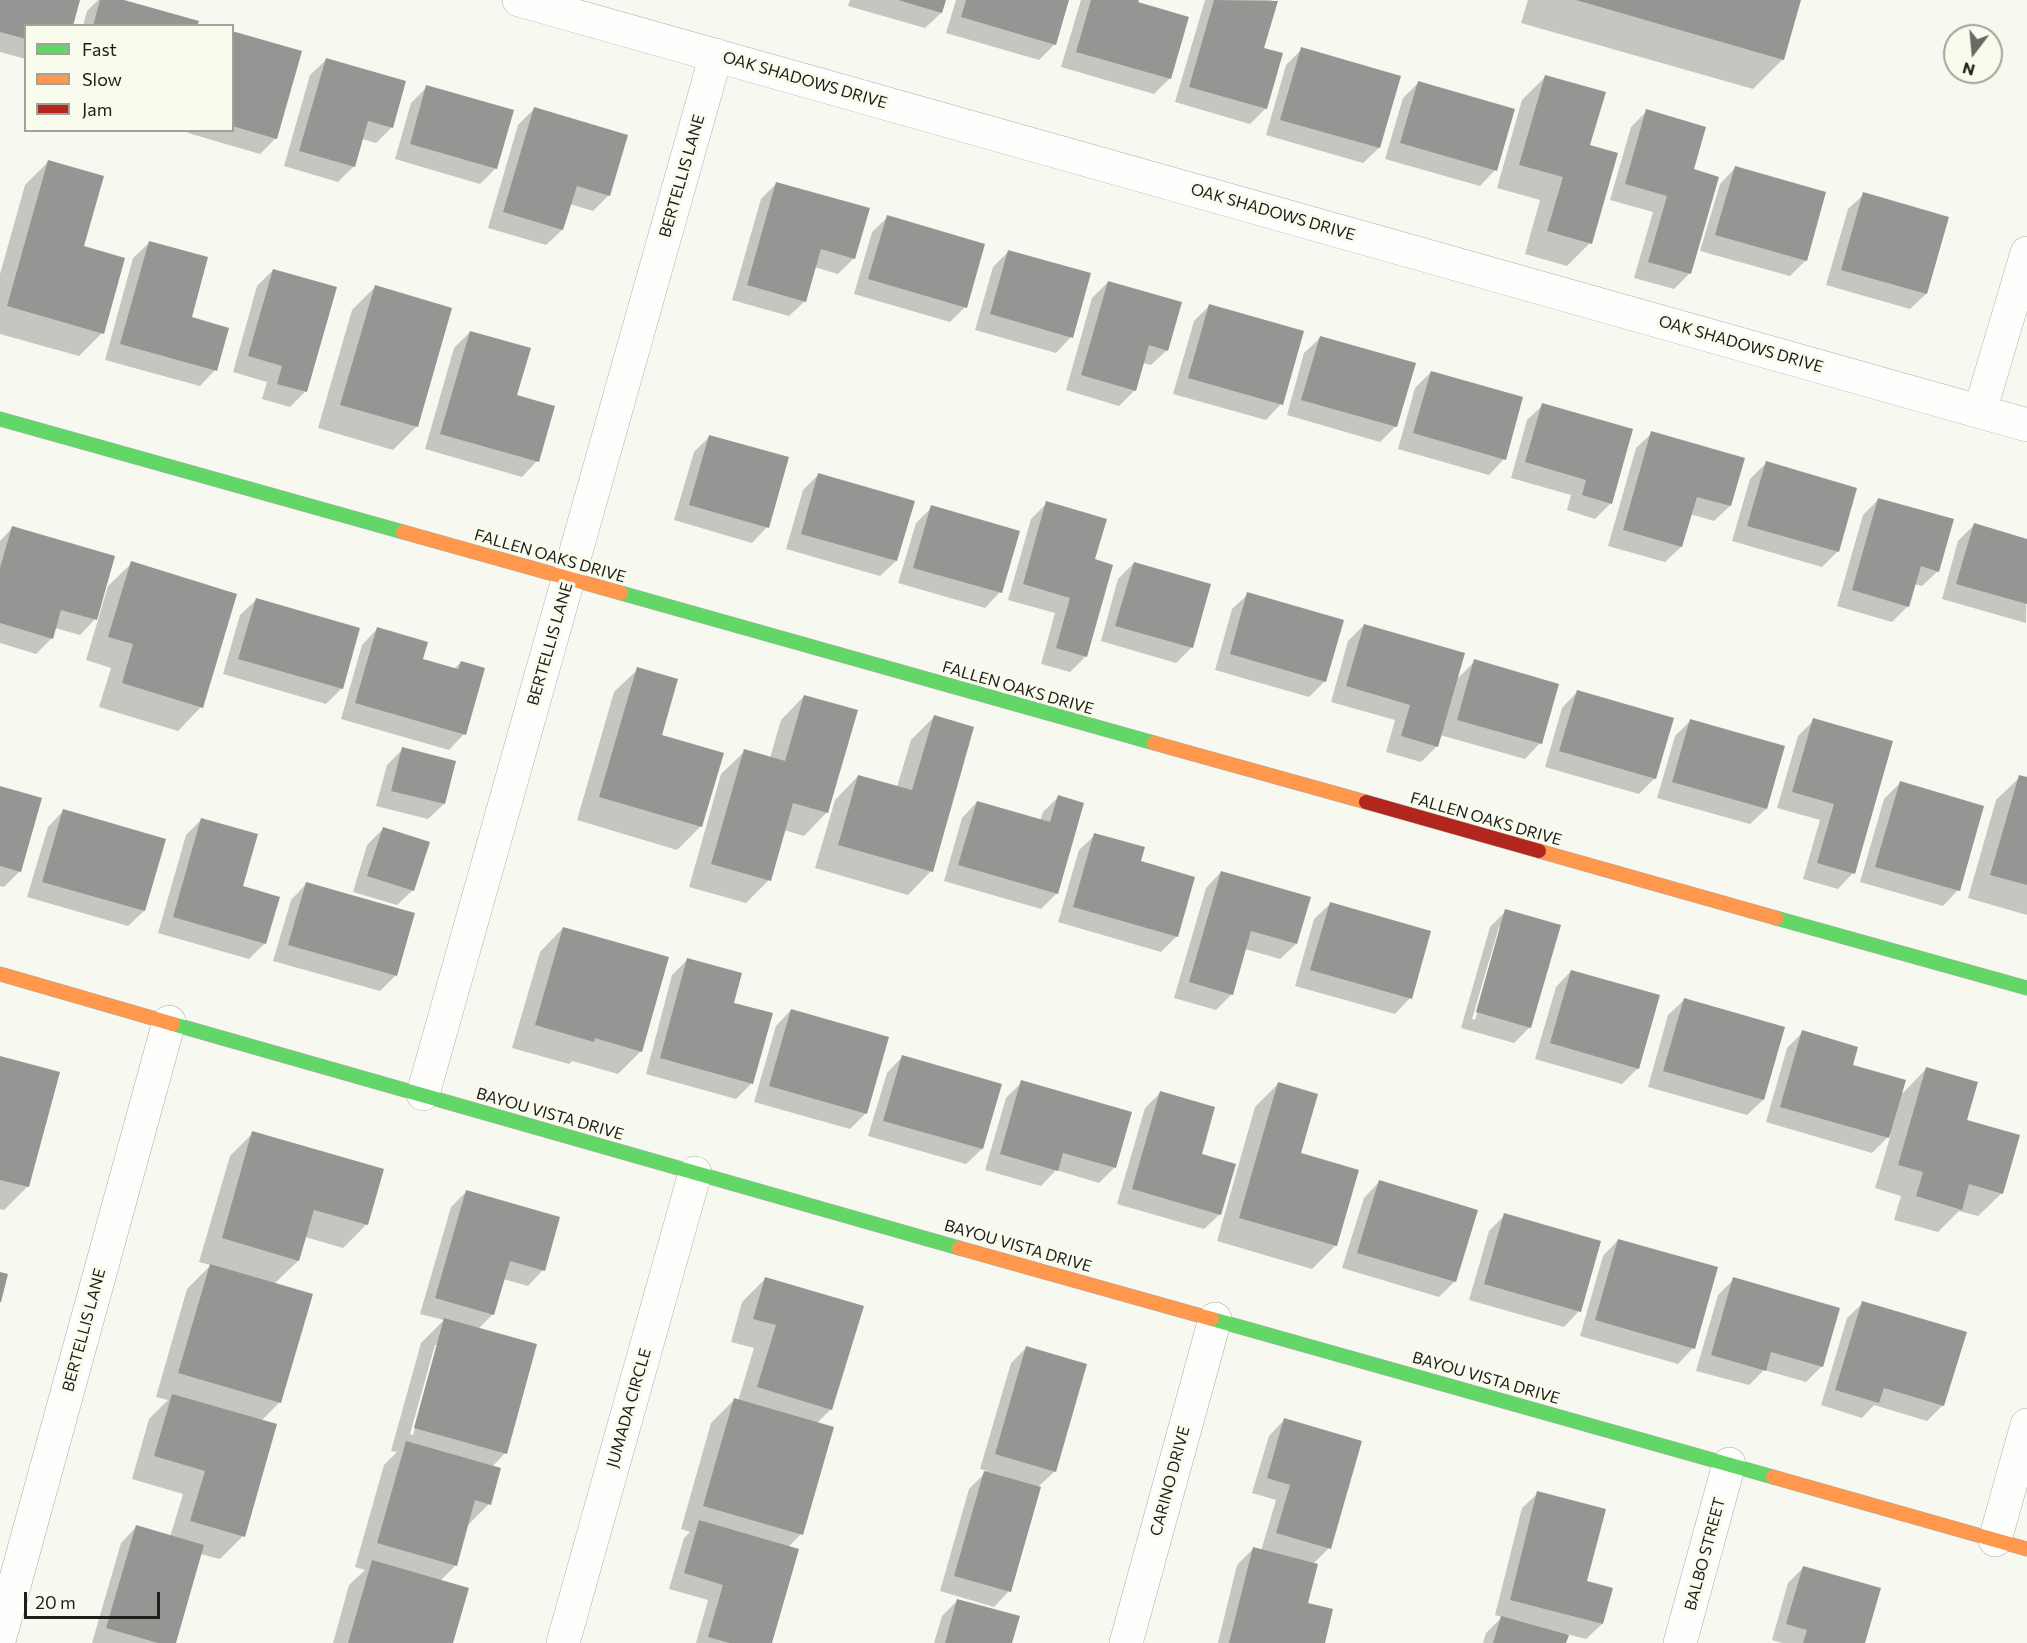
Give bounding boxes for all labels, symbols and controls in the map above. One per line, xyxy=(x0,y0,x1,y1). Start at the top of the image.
legend xyxy=(24,24,234,132)
north arrow xyxy=(1943,24,2003,84)
text: Fast xyxy=(82,38,117,60)
street label: OAK SHADOWS DRIVE xyxy=(721,47,889,113)
text: N xyxy=(1960,59,1977,81)
text: Slow xyxy=(82,68,122,90)
text: Jam xyxy=(82,98,112,120)
street label: BERTELLIS LANE xyxy=(655,112,709,240)
street label: OAK SHADOWS DRIVE xyxy=(1189,179,1357,245)
street label: OAK SHADOWS DRIVE xyxy=(1657,311,1825,377)
street label: FALLEN OAKS DRIVE xyxy=(472,525,628,587)
street label: BERTELLIS LANE xyxy=(523,580,577,708)
street label: FALLEN OAKS DRIVE xyxy=(940,657,1096,719)
street label: FALLEN OAKS DRIVE xyxy=(1408,788,1564,850)
street label: BAYOU VISTA DRIVE xyxy=(474,1084,626,1144)
street label: BAYOU VISTA DRIVE xyxy=(942,1216,1094,1276)
street label: BERTELLIS LANE xyxy=(58,1266,110,1394)
street label: JUMADA CIRCLE xyxy=(603,1346,655,1470)
street label: BAYOU VISTA DRIVE xyxy=(1410,1348,1562,1408)
street label: CARINO DRIVE xyxy=(1146,1424,1194,1538)
street label: BALBO STREET xyxy=(1681,1495,1729,1613)
scale bar xyxy=(27,1580,164,1618)
text: 20 m xyxy=(35,1591,76,1613)

